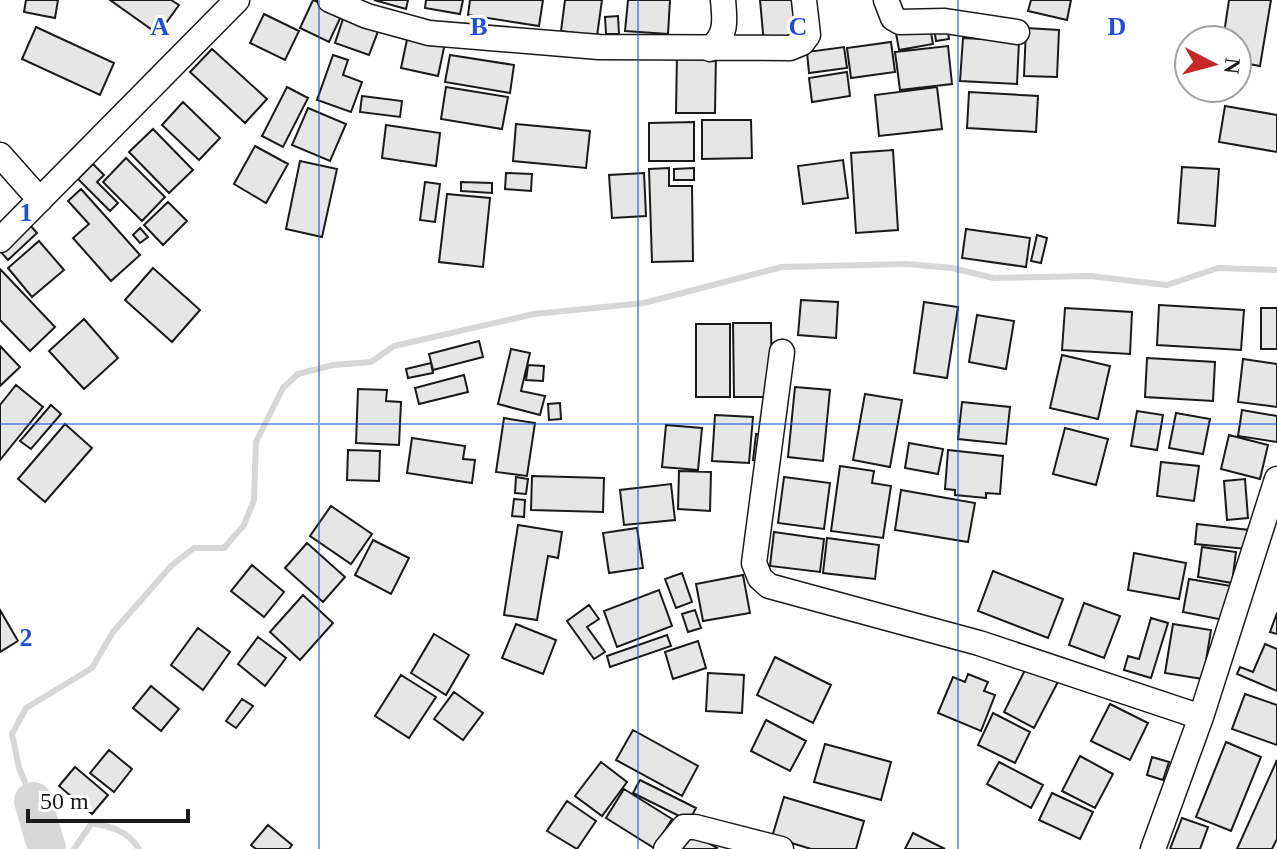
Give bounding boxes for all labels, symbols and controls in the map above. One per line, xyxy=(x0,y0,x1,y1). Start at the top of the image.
text: A xyxy=(151,12,170,41)
text: B xyxy=(470,12,488,41)
text: C xyxy=(789,12,807,41)
text: D xyxy=(1108,12,1126,41)
north arrow xyxy=(1173,24,1253,104)
text: N xyxy=(1219,57,1246,75)
text: 1 xyxy=(20,198,33,227)
text: 2 xyxy=(20,623,33,652)
scale bar xyxy=(28,773,188,823)
text: 50 m xyxy=(40,788,89,814)

